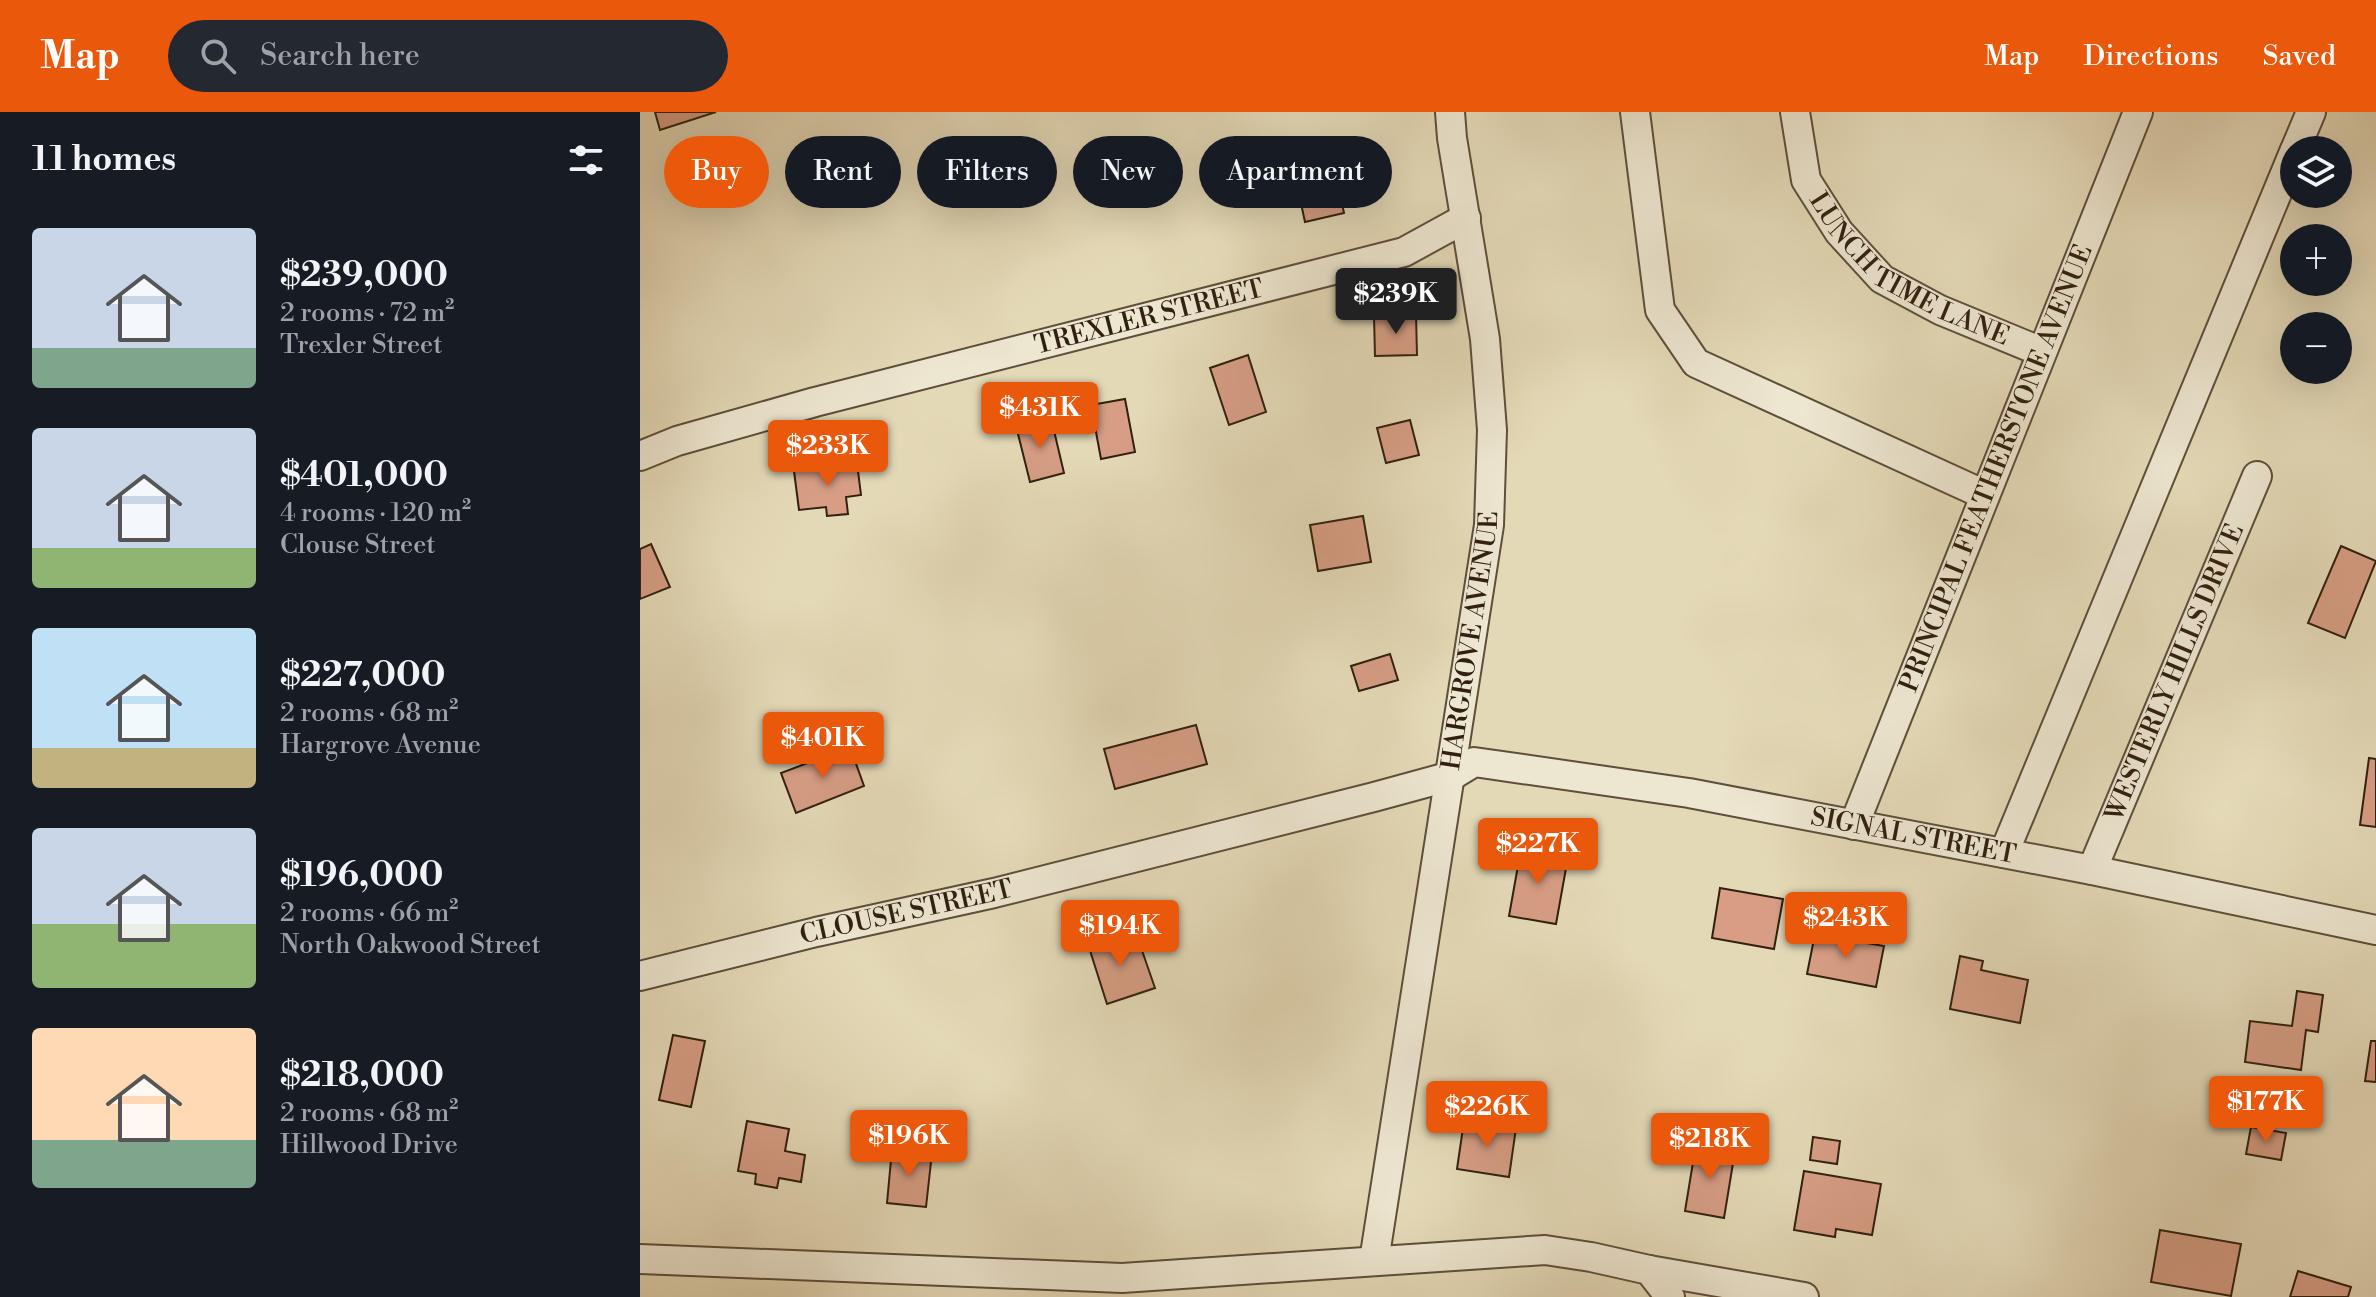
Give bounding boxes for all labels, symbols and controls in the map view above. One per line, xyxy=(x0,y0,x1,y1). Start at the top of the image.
search box xyxy=(168,20,728,92)
text: Map xyxy=(40,33,120,80)
icon: search xyxy=(196,34,240,78)
text: Search here xyxy=(260,37,420,75)
text: Map xyxy=(1984,39,2039,74)
text: Directions xyxy=(2083,39,2218,74)
text: Saved xyxy=(2262,39,2336,74)
chip: Buy xyxy=(664,136,769,208)
chip: Rent xyxy=(785,136,901,208)
chip: Filters xyxy=(917,136,1057,208)
chip: New xyxy=(1073,136,1183,208)
chip: Apartment xyxy=(1199,136,1392,208)
map controls xyxy=(2280,136,2352,384)
button: layers xyxy=(2280,136,2352,208)
icon: filters xyxy=(564,138,608,182)
text: 11 homes xyxy=(32,139,176,181)
street label: LUNCH TIME LANE xyxy=(1802,186,2014,353)
button: + xyxy=(2280,224,2352,296)
street label: PRINCIPAL FEATHERSTONE AVENUE xyxy=(1893,240,2100,697)
text: $239,000 xyxy=(280,255,448,297)
icon: home xyxy=(96,260,192,356)
pin: $239K xyxy=(1340,268,1452,336)
street label: TREXLER STREET xyxy=(1031,272,1267,361)
text: $239K xyxy=(1354,278,1438,310)
text: 2 rooms · 72 m² xyxy=(280,297,454,329)
button: − xyxy=(2280,312,2352,384)
text: Trexler Street xyxy=(280,329,442,361)
pin: $431K xyxy=(984,382,1096,450)
text: $431K xyxy=(999,392,1081,424)
pin: $233K xyxy=(772,420,884,488)
text: $233K xyxy=(786,430,870,462)
text: $401,000 xyxy=(280,455,448,497)
icon: home xyxy=(96,460,192,556)
text: 4 rooms · 120 m² xyxy=(280,497,471,529)
street label: HARGROVE AVENUE xyxy=(1435,511,1505,772)
street label: WESTERLY HILLS DRIVE xyxy=(2098,519,2251,827)
text: Clouse Street xyxy=(280,529,435,561)
text: $227,000 xyxy=(280,655,445,697)
icon: home xyxy=(96,660,192,756)
text: 2 rooms · 68 m² xyxy=(280,697,458,729)
pin: $401K xyxy=(767,712,879,780)
text: $401K xyxy=(781,722,865,754)
text: Hargrove Avenue xyxy=(280,729,481,761)
street label: SIGNAL STREET xyxy=(1808,801,2019,871)
pin: $227K xyxy=(1482,818,1594,886)
text: $227K xyxy=(1496,828,1580,860)
text: $196,000 xyxy=(280,855,443,897)
icon: home xyxy=(96,860,192,956)
street label: CLOUSE STREET xyxy=(797,873,1016,951)
pin: $243K xyxy=(1790,892,1902,960)
text: 2 rooms · 66 m² xyxy=(280,897,458,929)
pin: $194K xyxy=(1064,900,1176,968)
text: $243K xyxy=(1803,902,1889,934)
text: $194K xyxy=(1079,910,1161,942)
text: North Oakwood Street xyxy=(280,929,541,961)
text: $218,000 xyxy=(280,1055,444,1097)
icon: home xyxy=(96,1060,192,1156)
pin: $177K xyxy=(2210,1076,2322,1144)
pin: $226K xyxy=(1431,1081,1543,1149)
text: $177K xyxy=(2227,1086,2305,1118)
text: $226K xyxy=(1444,1091,1530,1123)
text: 2 rooms · 68 m² xyxy=(280,1097,458,1129)
pin: $196K xyxy=(853,1110,965,1178)
pin: $218K xyxy=(1654,1113,1766,1181)
text: $196K xyxy=(868,1120,950,1152)
text: $218K xyxy=(1669,1123,1751,1155)
text: Hillwood Drive xyxy=(280,1129,458,1161)

